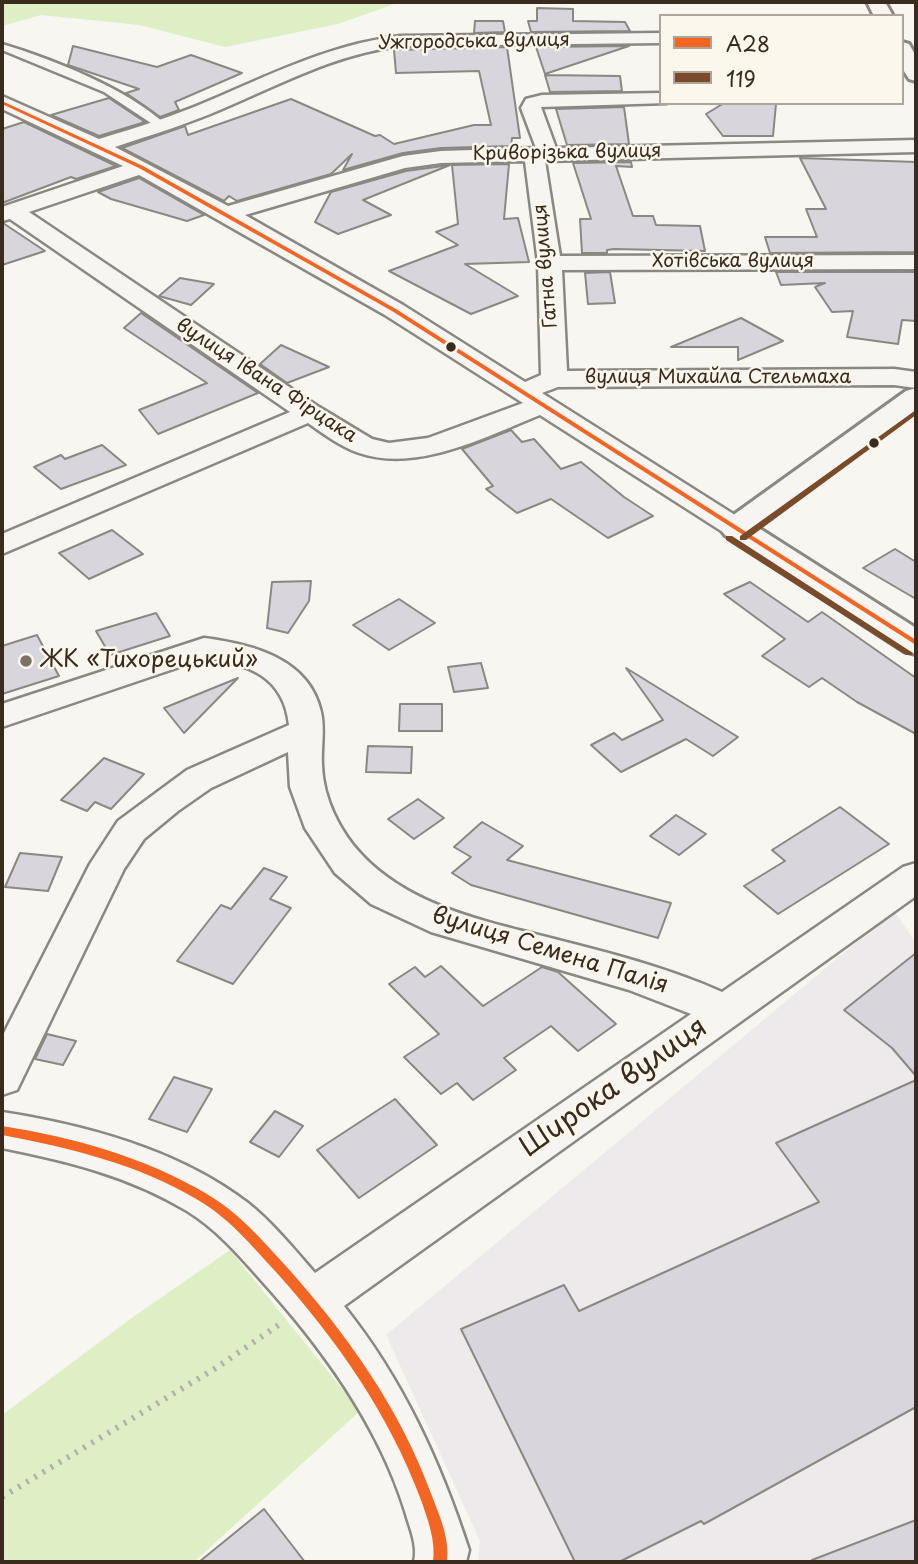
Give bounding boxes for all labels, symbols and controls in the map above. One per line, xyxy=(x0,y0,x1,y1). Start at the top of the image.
legend xyxy=(659,14,904,105)
text: А28 xyxy=(726,27,770,59)
street label: Ужгородська вулиця xyxy=(378,29,570,55)
text: 119 xyxy=(726,62,756,94)
street label: Криворізька вулиця xyxy=(472,140,662,166)
street label: Гатна вулиця xyxy=(529,203,563,329)
street label: Хотівська вулиця xyxy=(652,251,814,273)
street label: вулиця Івана Фірцака xyxy=(171,314,361,448)
unlabelled marker xyxy=(444,340,458,354)
street label: вулиця Михайла Стельмаха xyxy=(585,367,851,389)
unlabelled marker xyxy=(867,436,881,450)
place label: ЖК «Тихорецький» xyxy=(40,647,258,675)
marker: ЖК «Тихорецький» xyxy=(18,653,34,669)
street label: вулиця Семена Палія xyxy=(429,902,671,1000)
street label: Широка вулиця xyxy=(514,1011,714,1165)

